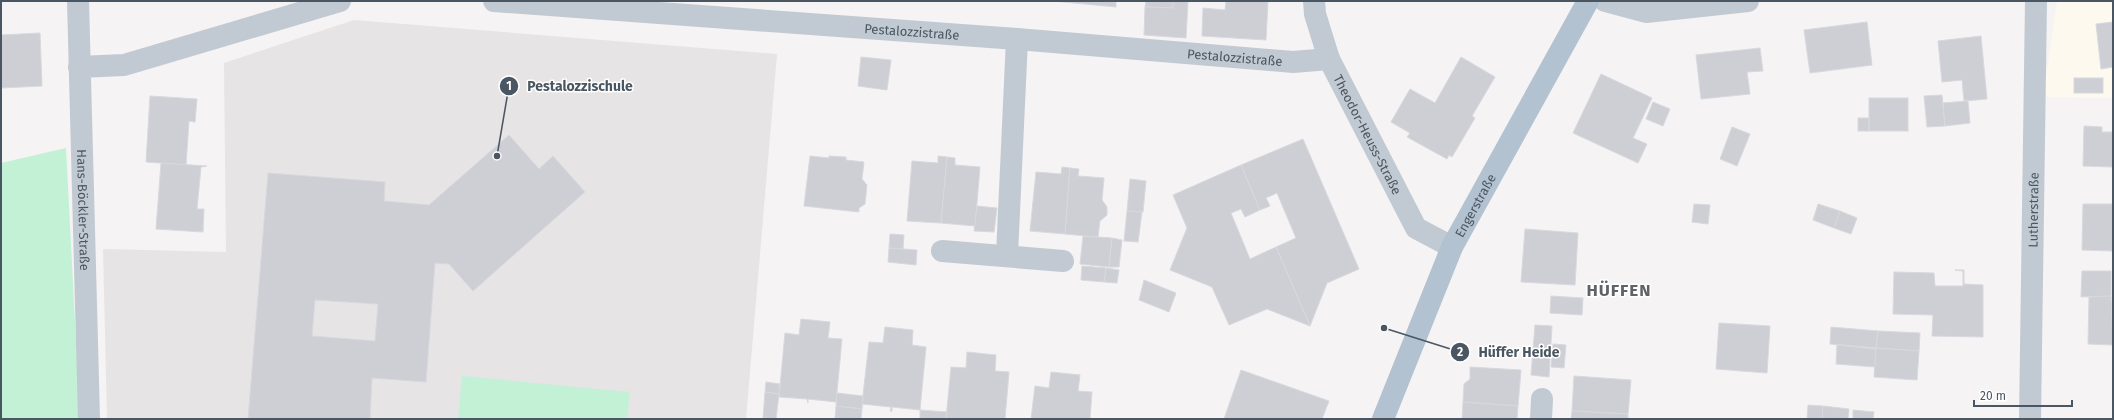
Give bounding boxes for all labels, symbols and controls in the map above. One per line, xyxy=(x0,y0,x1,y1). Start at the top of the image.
street label: Pestalozzistraße xyxy=(864,21,960,43)
street label: Pestalozzistraße xyxy=(1187,46,1283,69)
street label: Theodor-Heuss-Straße xyxy=(1330,72,1404,197)
callout: Pestalozzischule xyxy=(499,73,640,99)
text: Pestalozzischule xyxy=(527,78,633,95)
text: 1 xyxy=(506,79,512,93)
street label: Hans-Böckler-Straße xyxy=(74,149,92,271)
street label: Engerstraße xyxy=(1452,171,1499,240)
street label: Lutherstraße xyxy=(2025,172,2042,248)
district label: HÜFFEN xyxy=(1586,280,1652,301)
callout: Hüffer Heide xyxy=(1450,339,1567,365)
text: Hüffer Heide xyxy=(1479,344,1560,361)
text: 2 xyxy=(1457,345,1463,359)
scale bar xyxy=(1974,382,2072,408)
text: 20 m xyxy=(1980,389,2006,403)

